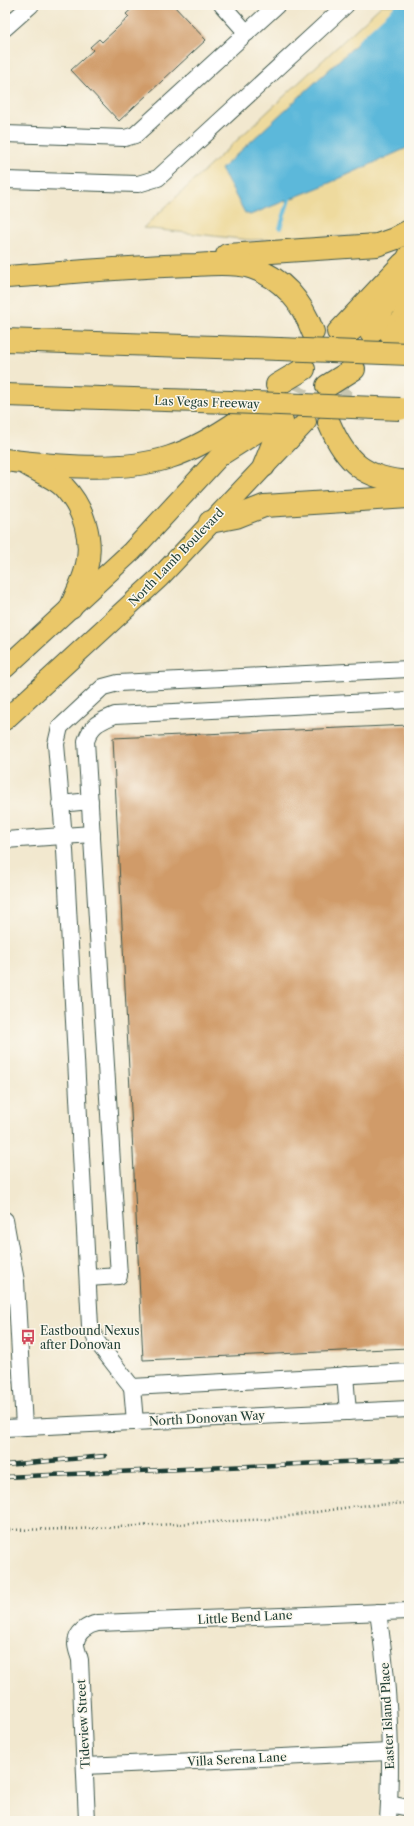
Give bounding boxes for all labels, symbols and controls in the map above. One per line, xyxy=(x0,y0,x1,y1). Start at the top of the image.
street label: Las Vegas Freeway xyxy=(154,393,260,411)
street label: North Lamb Boulevard xyxy=(125,504,227,609)
place label: Eastbound Nexus after Donovan xyxy=(40,1323,139,1352)
bus stop icon: Eastbound Nexus after Donovan xyxy=(19,1328,37,1346)
street label: North Donovan Way xyxy=(149,1407,266,1429)
street label: Little Bend Lane xyxy=(197,1607,293,1627)
street label: Easter Island Place xyxy=(377,1662,397,1770)
street label: Tideview Street xyxy=(73,1678,93,1769)
street label: Villa Serena Lane xyxy=(186,1749,287,1769)

